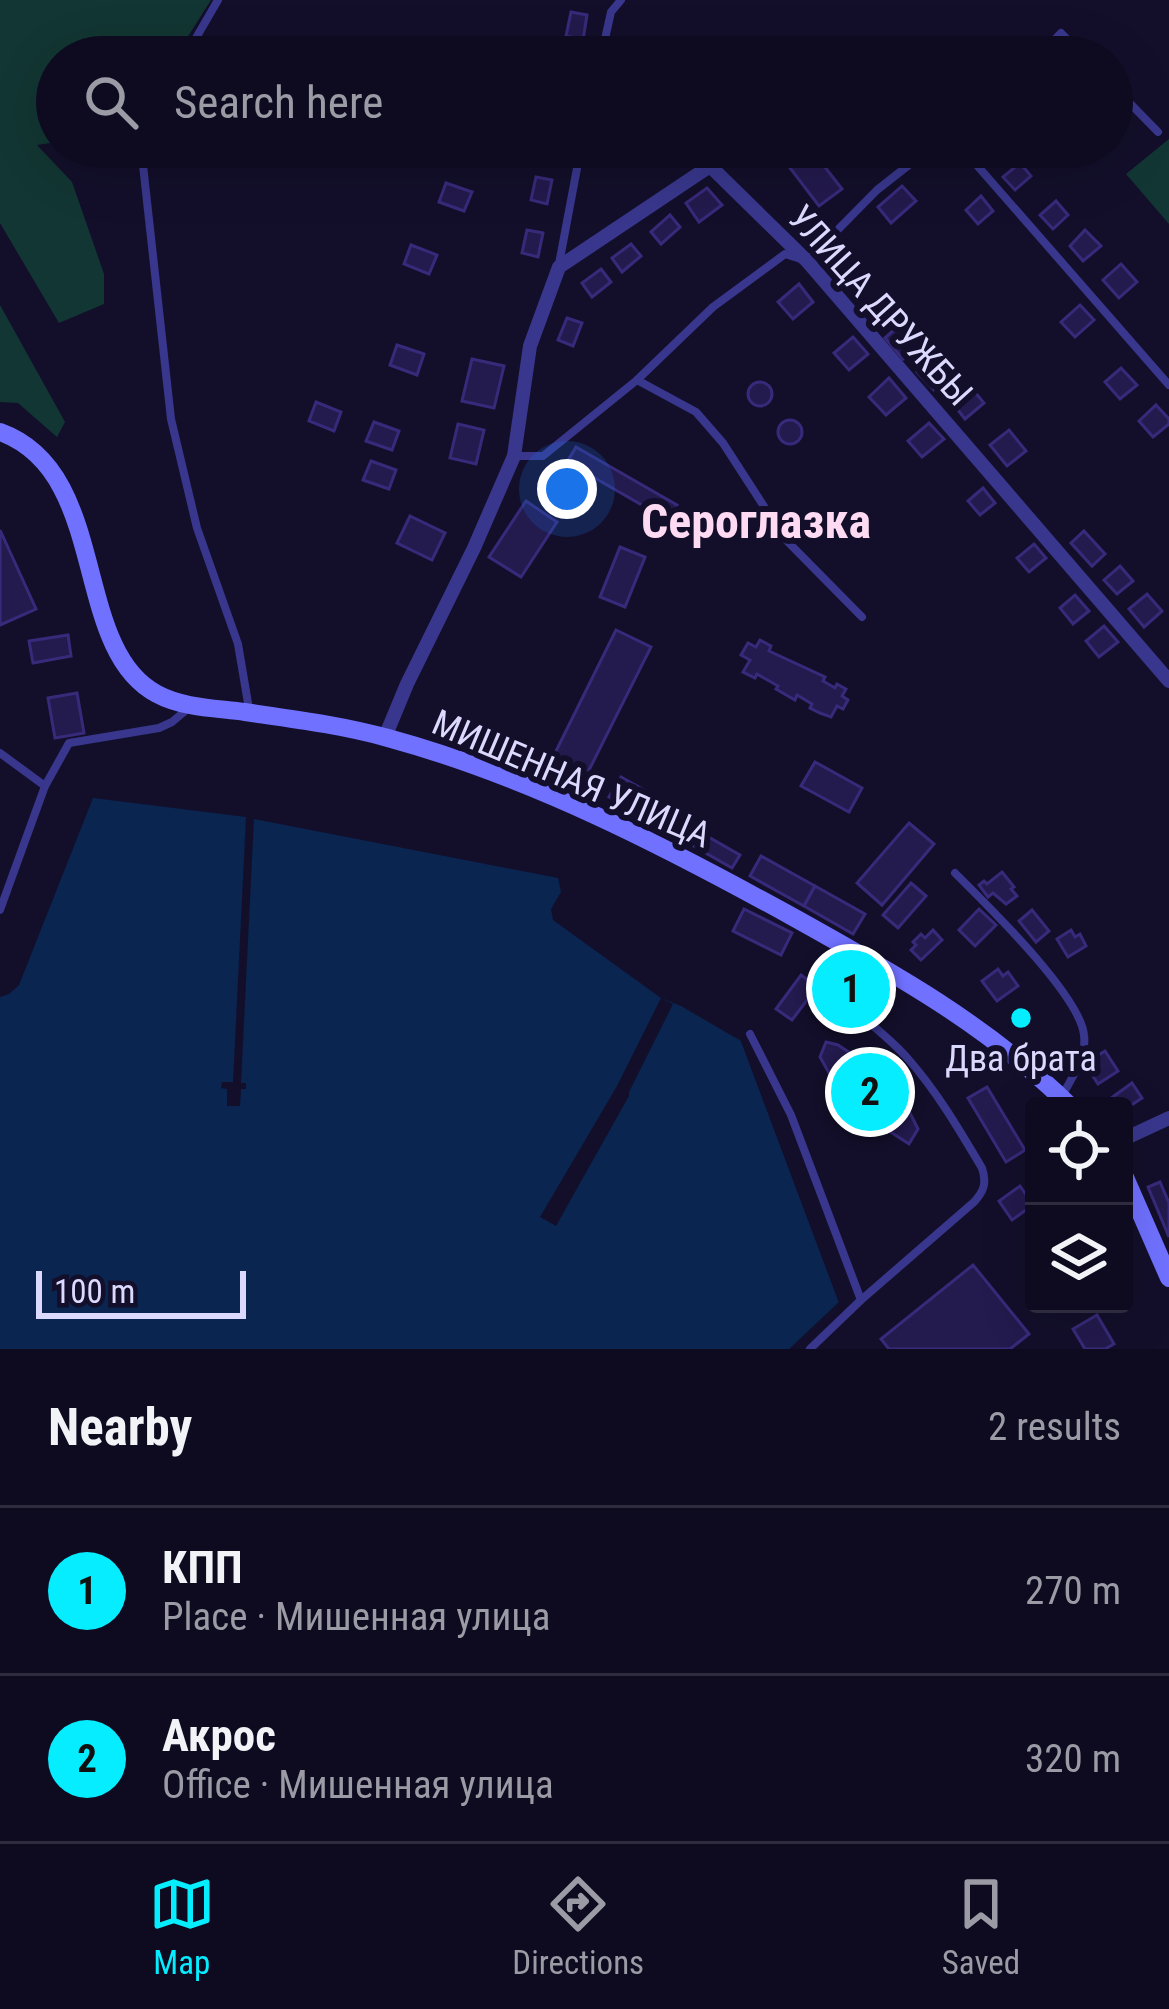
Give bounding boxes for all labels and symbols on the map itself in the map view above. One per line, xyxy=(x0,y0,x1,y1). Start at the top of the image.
street label: УЛИЦА ДРУЖБЫ xyxy=(779,197,981,414)
your location xyxy=(537,459,597,519)
district label: Сероглазка xyxy=(641,493,871,550)
street label: МИШЕННАЯ УЛИЦА xyxy=(426,701,717,857)
pin: 1 xyxy=(812,944,890,1034)
marker: Два брата xyxy=(1008,1005,1034,1031)
place label: Два брата xyxy=(945,1038,1097,1080)
pin: 2 xyxy=(831,1047,909,1137)
scale bar xyxy=(36,1265,246,1318)

